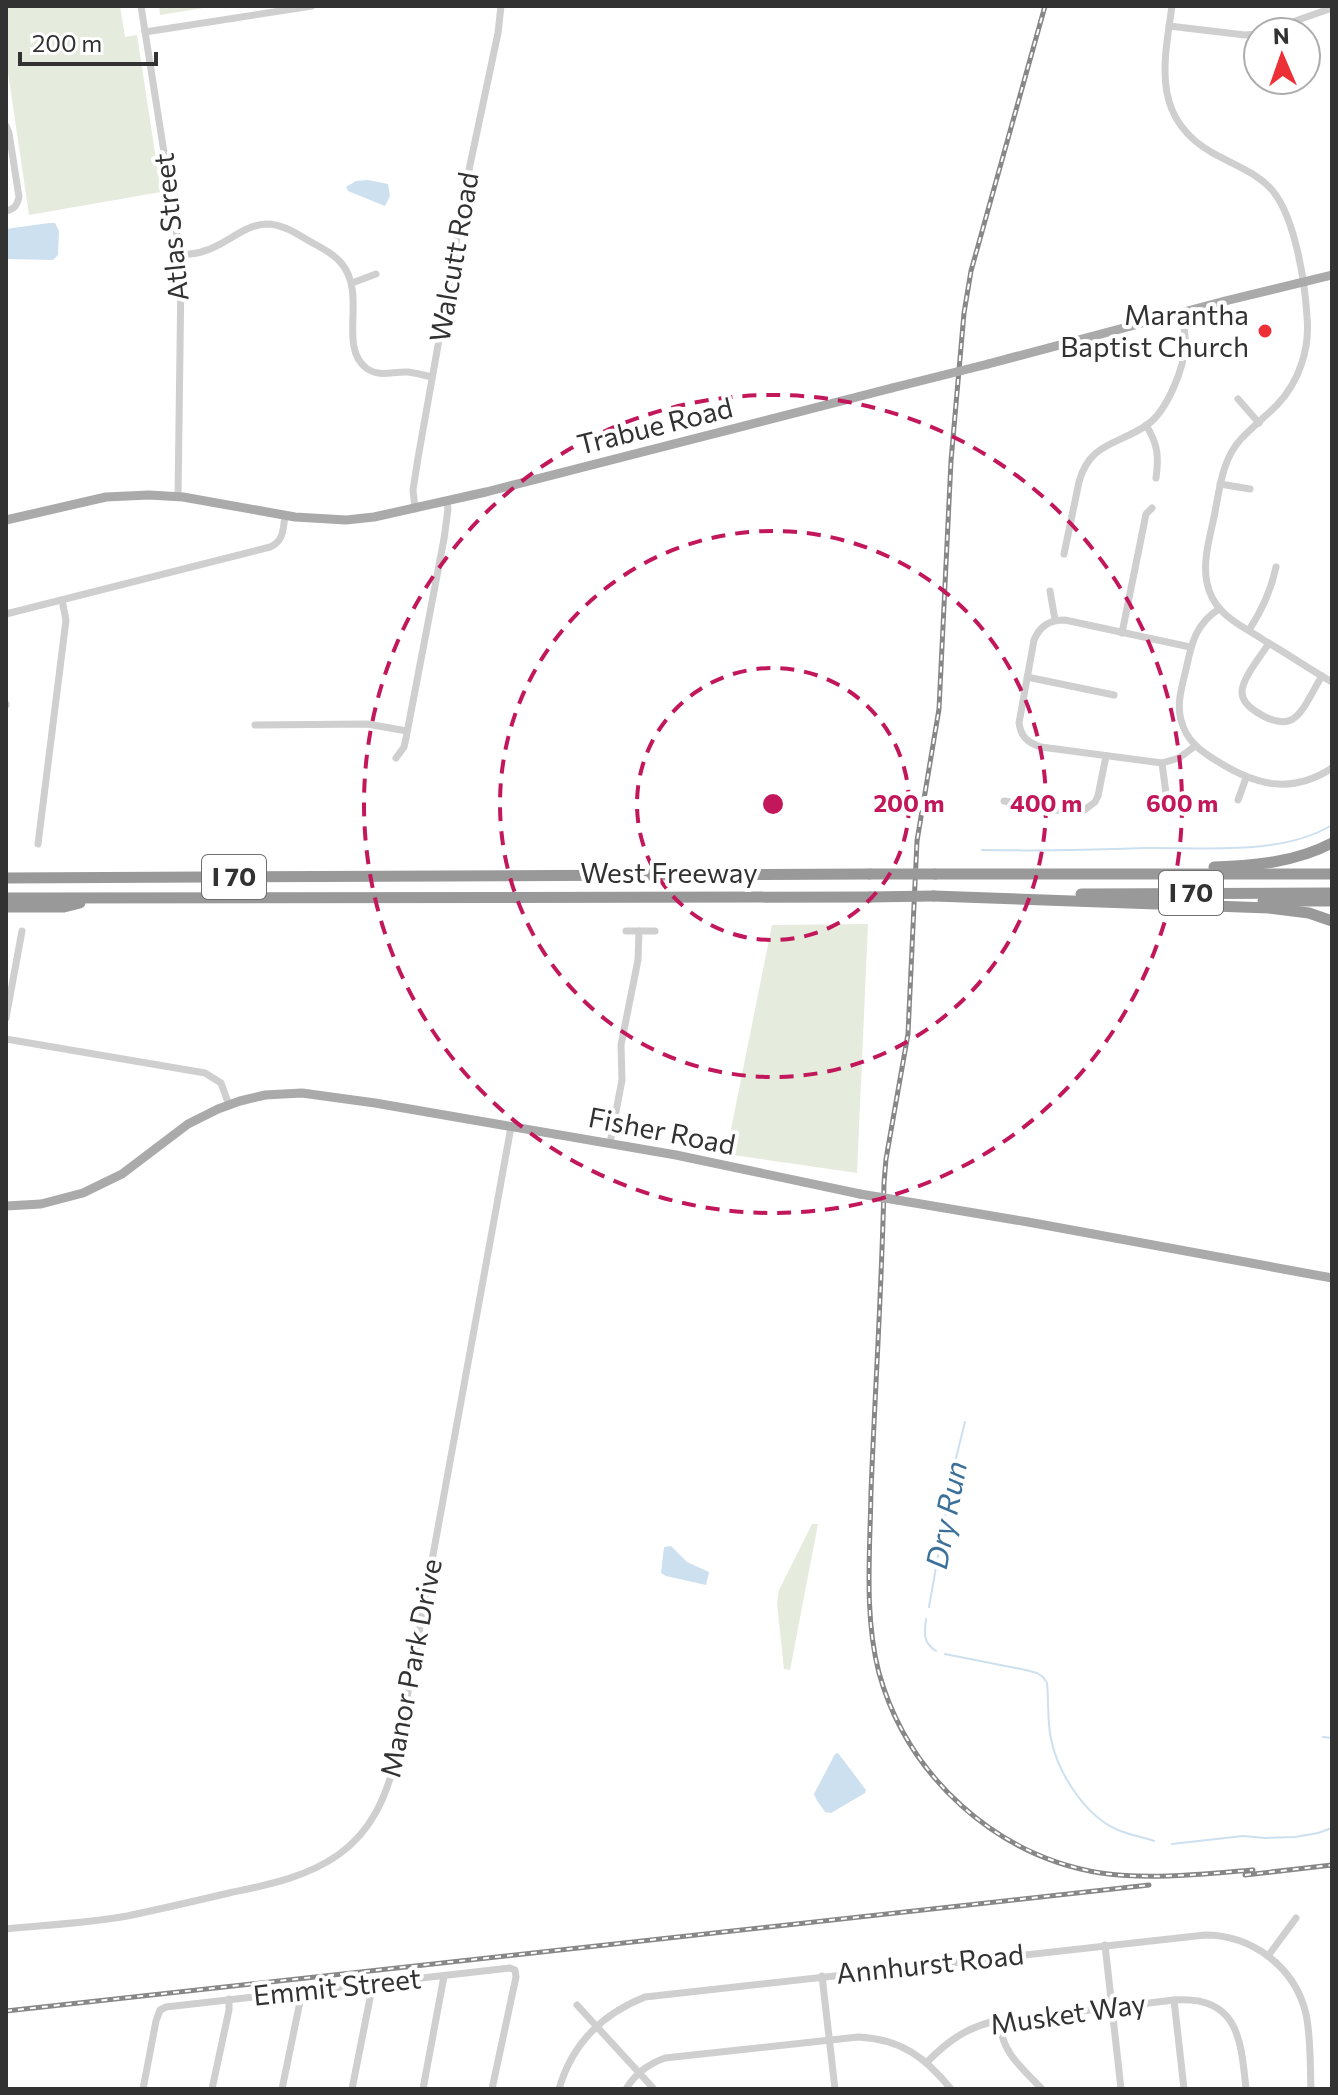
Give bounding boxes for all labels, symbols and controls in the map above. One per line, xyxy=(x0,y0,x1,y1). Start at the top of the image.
scale bar xyxy=(20,16,156,66)
north arrow xyxy=(1242,16,1322,96)
text: N xyxy=(1273,22,1290,49)
text: 200 m xyxy=(32,28,102,57)
street label: Atlas Street xyxy=(145,151,195,303)
street label: Walcutt Road xyxy=(421,169,485,344)
place label: Marantha Baptist Church xyxy=(1060,297,1249,363)
marker: Marantha Baptist Church xyxy=(1256,322,1274,340)
street label: Trabue Road xyxy=(574,389,736,461)
text: 200 m xyxy=(874,788,944,817)
text: 400 m xyxy=(1010,788,1082,817)
text: 600 m xyxy=(1146,788,1218,817)
centre of rings xyxy=(759,790,787,818)
road number: I 70 xyxy=(202,855,266,899)
street label: West Freeway xyxy=(580,855,758,889)
road number: I 70 xyxy=(1159,871,1223,915)
street label: Fisher Road xyxy=(586,1099,738,1161)
water label: Dry Run xyxy=(916,1457,973,1572)
street label: Manor Park Drive xyxy=(372,1556,448,1780)
street label: Annhurst Road xyxy=(834,1936,1025,1990)
street label: Emmit Street xyxy=(251,1960,423,2012)
street label: Musket Way xyxy=(988,1985,1148,2041)

